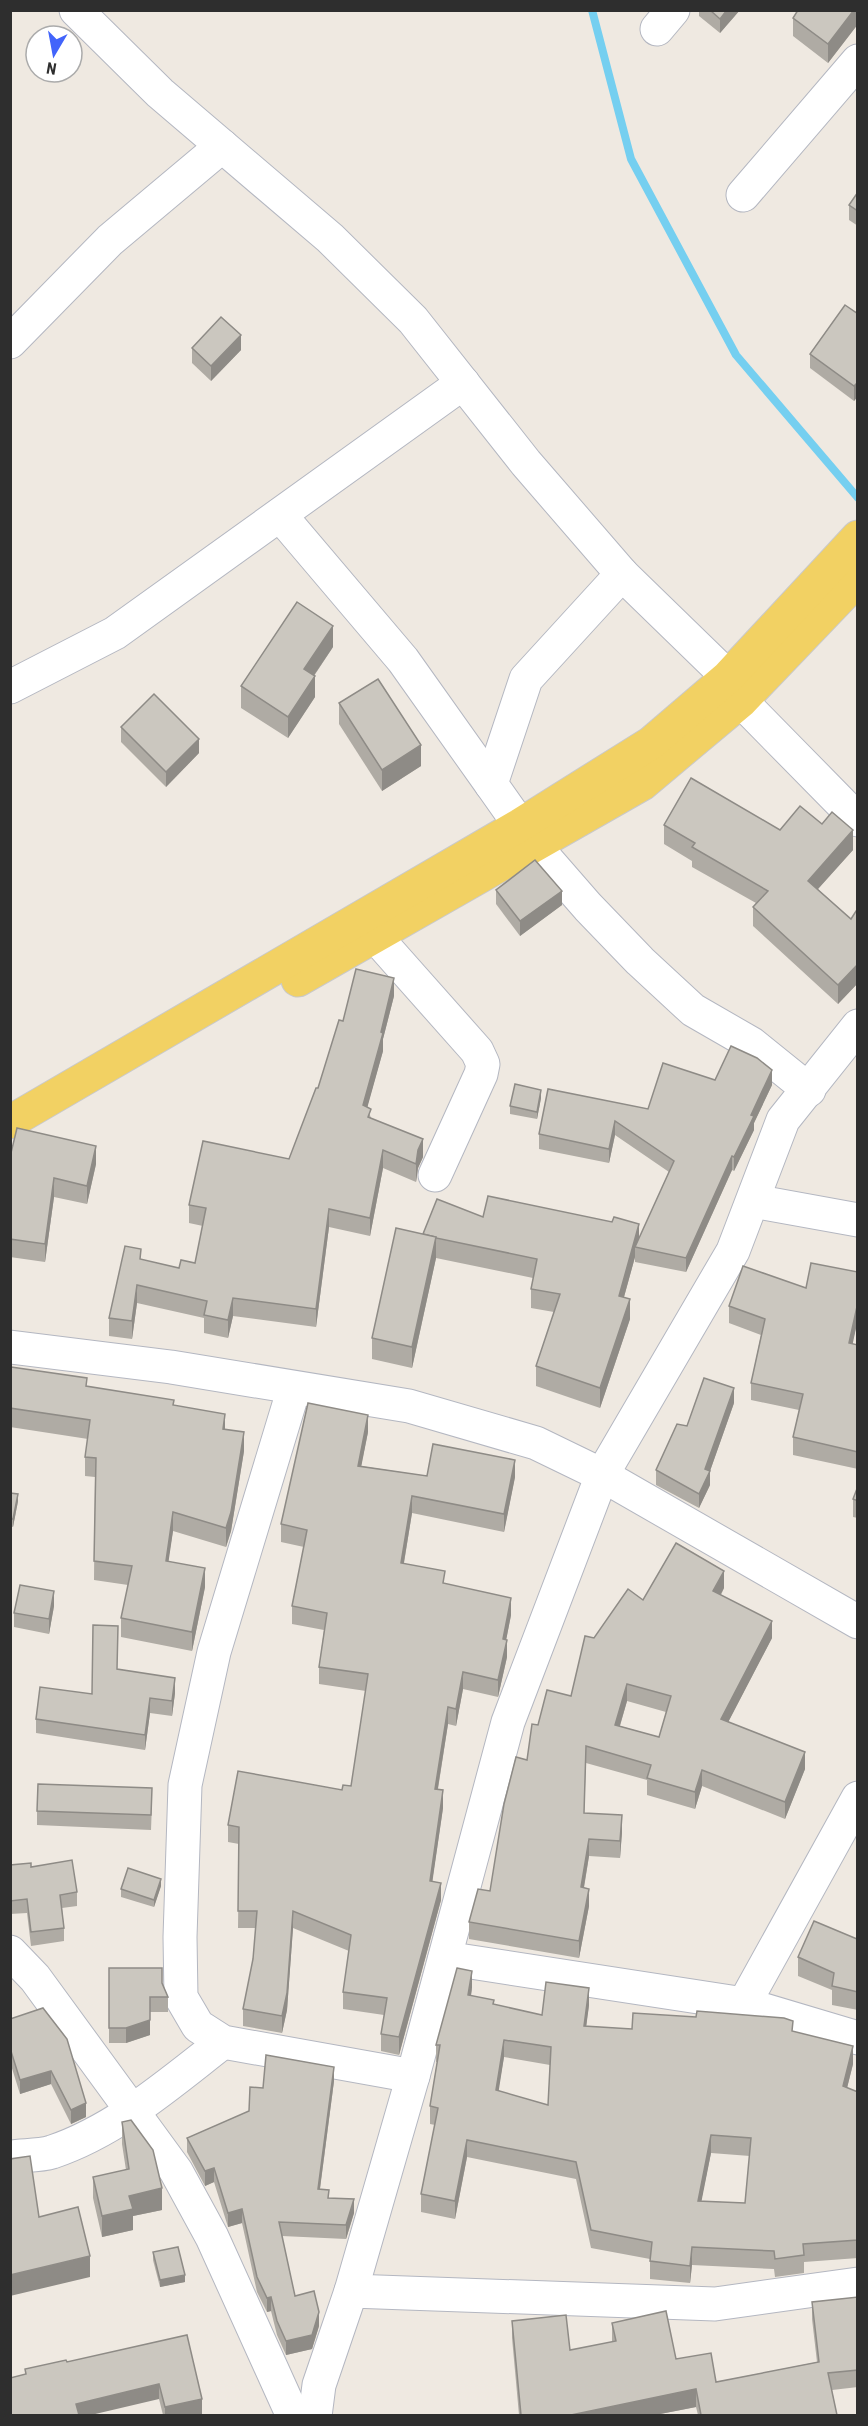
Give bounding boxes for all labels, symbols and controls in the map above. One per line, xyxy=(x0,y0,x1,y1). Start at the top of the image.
north arrow xyxy=(24,24,84,84)
text: N xyxy=(45,58,58,78)

